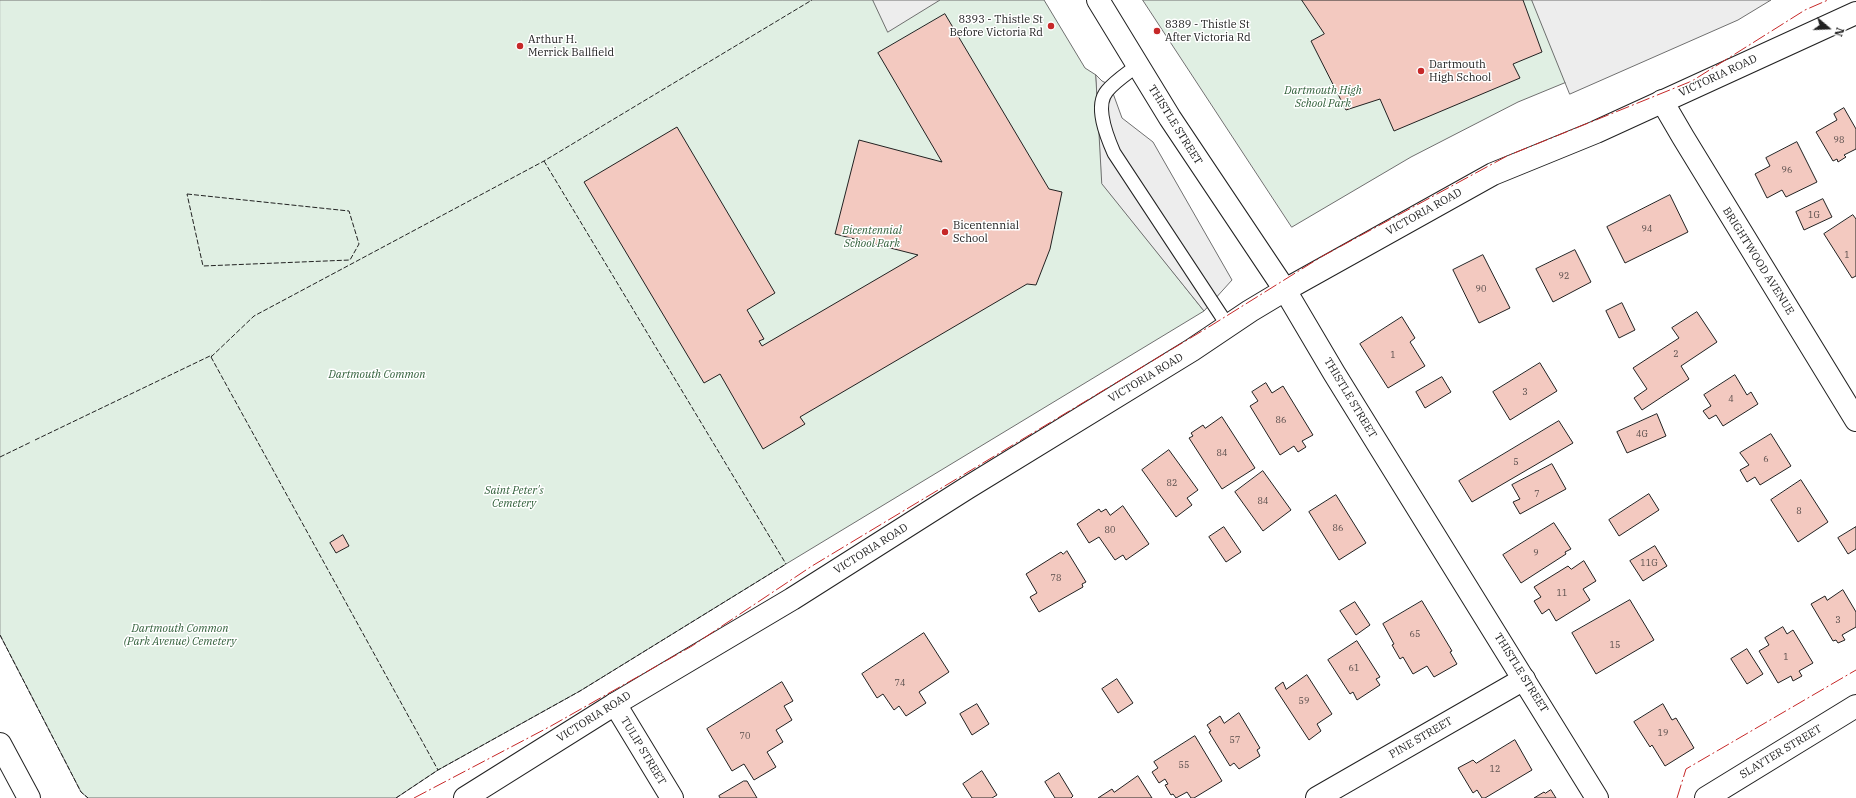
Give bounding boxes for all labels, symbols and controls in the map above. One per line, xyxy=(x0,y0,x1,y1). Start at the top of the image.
north arrow xyxy=(1808,8,1848,48)
place label: 8393 - Thistle St Before Victoria Rd xyxy=(949,13,1043,39)
place label: 8389 - Thistle St After Victoria Rd xyxy=(1165,18,1251,44)
marker: 8393 - Thistle St Before Victoria Rd xyxy=(1046,21,1056,31)
marker: 8389 - Thistle St After Victoria Rd xyxy=(1152,26,1162,36)
text: N xyxy=(1831,26,1847,38)
place label: Arthur H. Merrick Ballfield xyxy=(528,33,614,59)
marker: Arthur H. Merrick Ballfield xyxy=(515,41,525,51)
street label: VICTORIA ROAD xyxy=(1677,52,1759,100)
place label: Dartmouth High School xyxy=(1429,58,1491,84)
marker: Dartmouth High School xyxy=(1416,66,1426,76)
street label: THISTLE STREET xyxy=(1145,83,1205,167)
park label: Dartmouth High School Park xyxy=(1284,84,1362,110)
house number: 98 xyxy=(1834,135,1844,145)
house number: 96 xyxy=(1782,165,1792,175)
street label: VICTORIA ROAD xyxy=(1384,186,1464,238)
street label: BRIGHTWOOD AVENUE xyxy=(1719,205,1797,317)
house number: 1G xyxy=(1808,210,1820,220)
place label: Bicentennial School xyxy=(953,219,1019,245)
park label: Bicentennial School Park xyxy=(842,224,902,250)
house number: 94 xyxy=(1642,224,1652,234)
marker: Bicentennial School xyxy=(940,227,950,237)
house number: 1 xyxy=(1844,250,1850,260)
house number: 92 xyxy=(1559,271,1569,281)
house number: 90 xyxy=(1476,284,1486,294)
house number: 2 xyxy=(1673,349,1679,359)
house number: 1 xyxy=(1390,350,1396,360)
street label: VICTORIA ROAD xyxy=(1106,351,1186,405)
street label: THISTLE STREET xyxy=(1321,355,1379,441)
park label: Dartmouth Common xyxy=(328,368,426,382)
house number: 3 xyxy=(1522,387,1528,397)
house number: 4 xyxy=(1728,394,1734,404)
house number: 86 xyxy=(1276,415,1286,425)
house number: 4G xyxy=(1636,429,1648,439)
house number: 84 xyxy=(1217,448,1227,458)
house number: 6 xyxy=(1763,454,1769,464)
house number: 5 xyxy=(1513,457,1519,467)
house number: 82 xyxy=(1167,478,1177,488)
park label: Saint Peter's Cemetery xyxy=(484,484,544,510)
house number: 7 xyxy=(1534,489,1540,499)
house number: 84 xyxy=(1258,496,1268,506)
house number: 8 xyxy=(1796,506,1802,516)
street label: VICTORIA ROAD xyxy=(832,521,910,577)
house number: 86 xyxy=(1333,523,1343,533)
house number: 80 xyxy=(1105,525,1115,535)
house number: 9 xyxy=(1533,548,1539,558)
house number: 11G xyxy=(1640,558,1658,568)
house number: 78 xyxy=(1051,573,1061,583)
house number: 11 xyxy=(1557,588,1567,598)
house number: 3 xyxy=(1835,615,1841,625)
park label: Dartmouth Common (Park Avenue) Cemetery xyxy=(124,622,236,648)
house number: 65 xyxy=(1410,629,1420,639)
street label: THISTLE STREET xyxy=(1491,631,1551,715)
house number: 15 xyxy=(1610,640,1620,650)
house number: 1 xyxy=(1783,652,1789,662)
house number: 61 xyxy=(1349,663,1359,673)
house number: 74 xyxy=(895,678,905,688)
street label: VICTORIA ROAD xyxy=(555,689,633,745)
house number: 59 xyxy=(1299,696,1309,706)
street label: TULIP STREET xyxy=(617,715,669,787)
street label: PINE STREET xyxy=(1387,715,1455,761)
street label: SLAYTER STREET xyxy=(1738,722,1824,782)
house number: 19 xyxy=(1658,728,1668,738)
house number: 70 xyxy=(740,731,750,741)
house number: 57 xyxy=(1230,735,1240,745)
house number: 55 xyxy=(1179,760,1189,770)
house number: 12 xyxy=(1490,764,1500,774)

